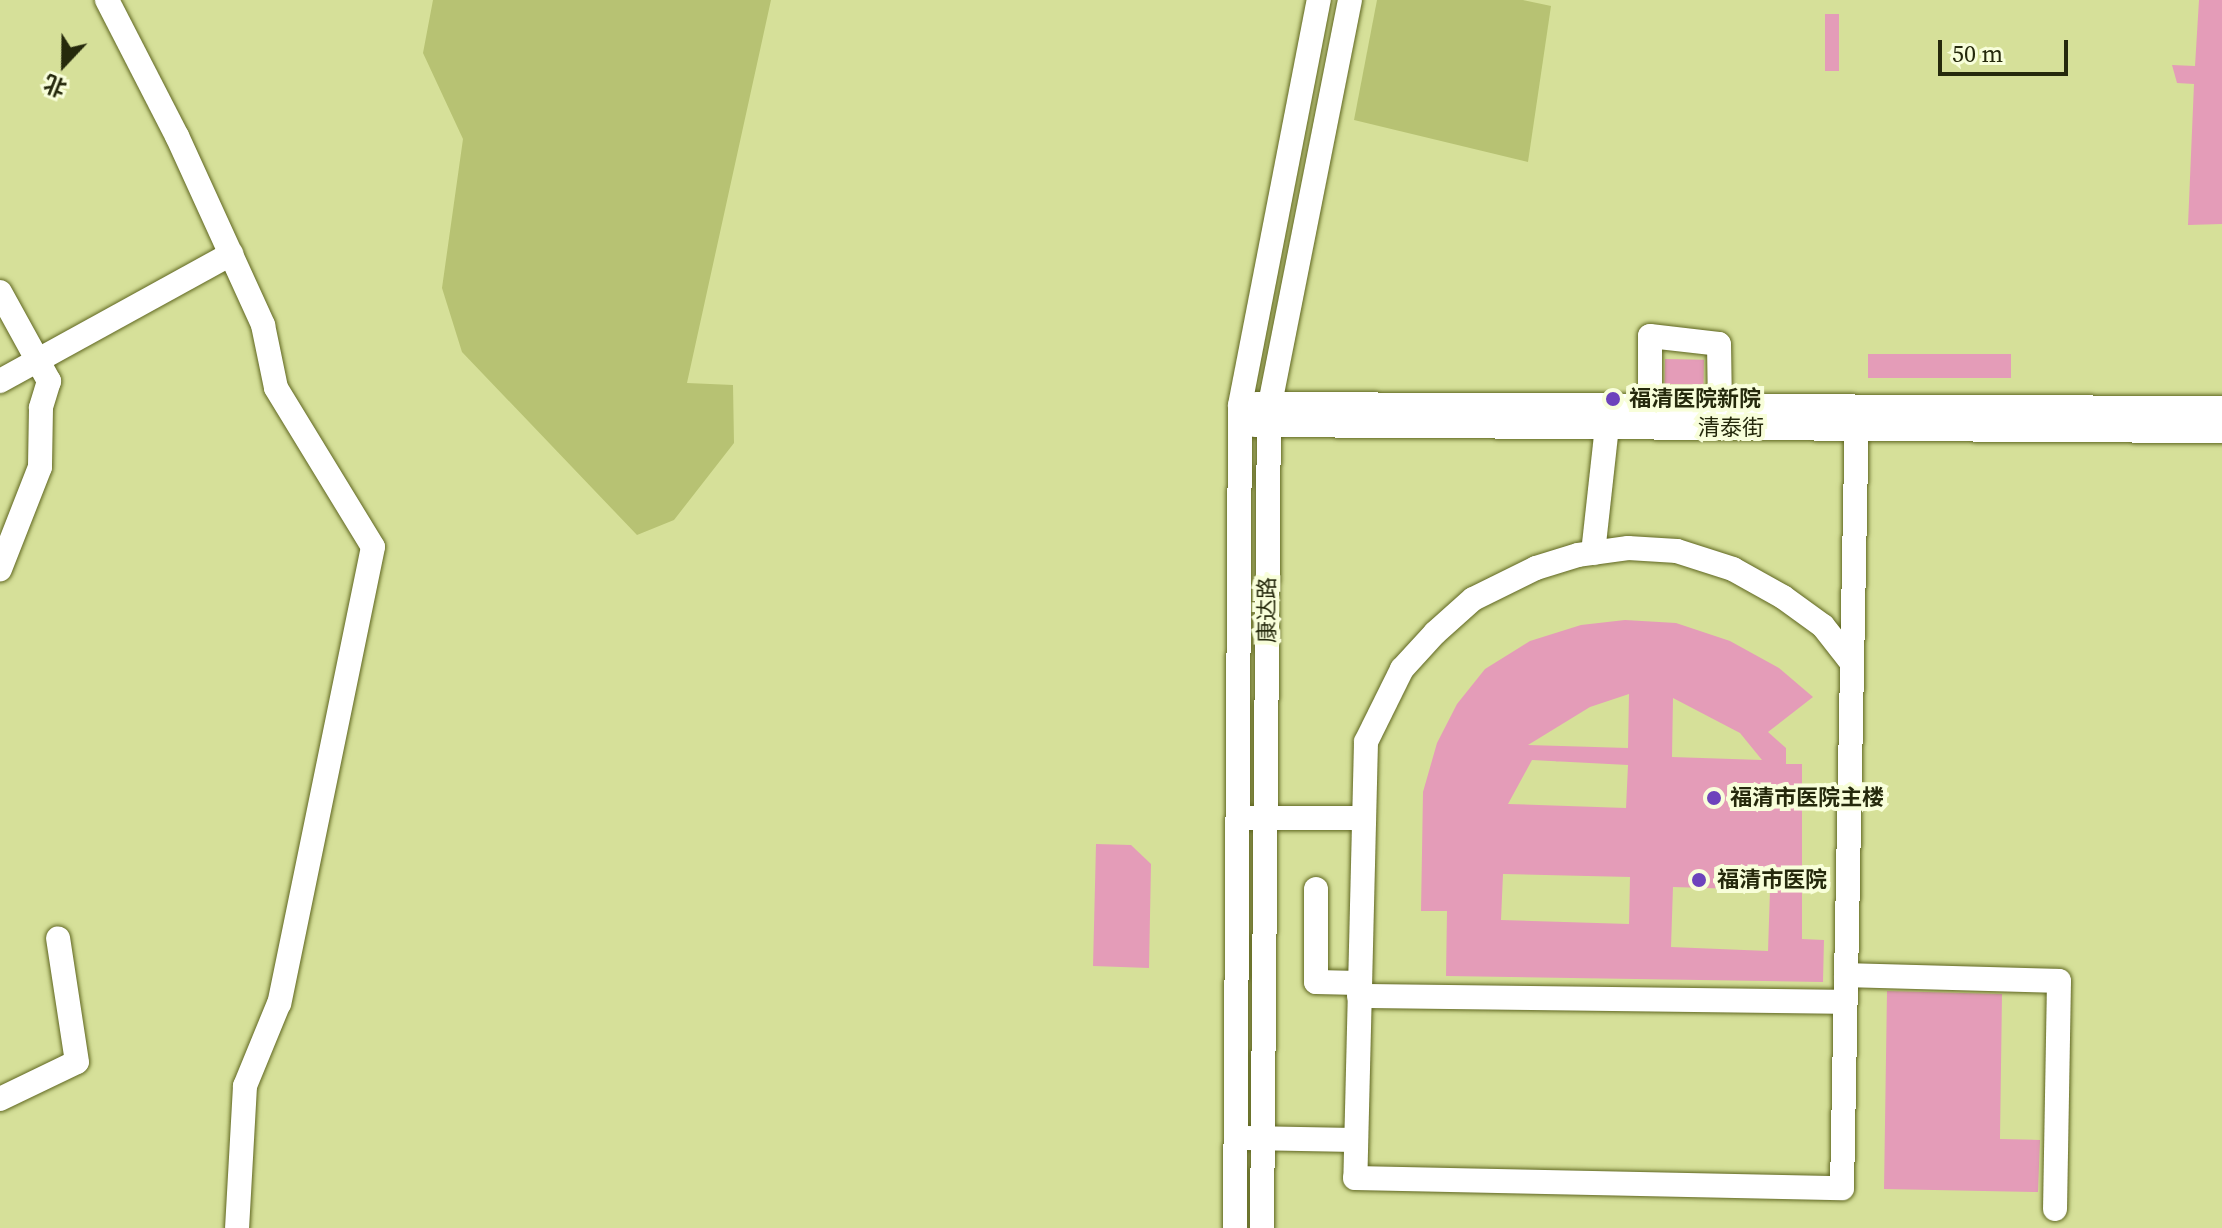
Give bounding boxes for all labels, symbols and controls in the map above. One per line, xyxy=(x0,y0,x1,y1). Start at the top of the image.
north arrow xyxy=(24,24,104,104)
scale bar xyxy=(1942,24,2072,74)
text: 50 m xyxy=(1952,37,2003,70)
text: 北 xyxy=(39,68,71,104)
place label: 福清医院新院 xyxy=(1629,386,1761,412)
marker: 福清医院新院 xyxy=(1604,390,1622,408)
street label: 清泰街 xyxy=(1698,415,1764,441)
street label: 康达路 xyxy=(1254,577,1280,643)
place label: 福清市医院主楼 xyxy=(1730,785,1884,811)
marker: 福清市医院主楼 xyxy=(1705,789,1723,807)
place label: 福清市医院 xyxy=(1717,867,1827,893)
marker: 福清市医院 xyxy=(1688,869,1710,891)

